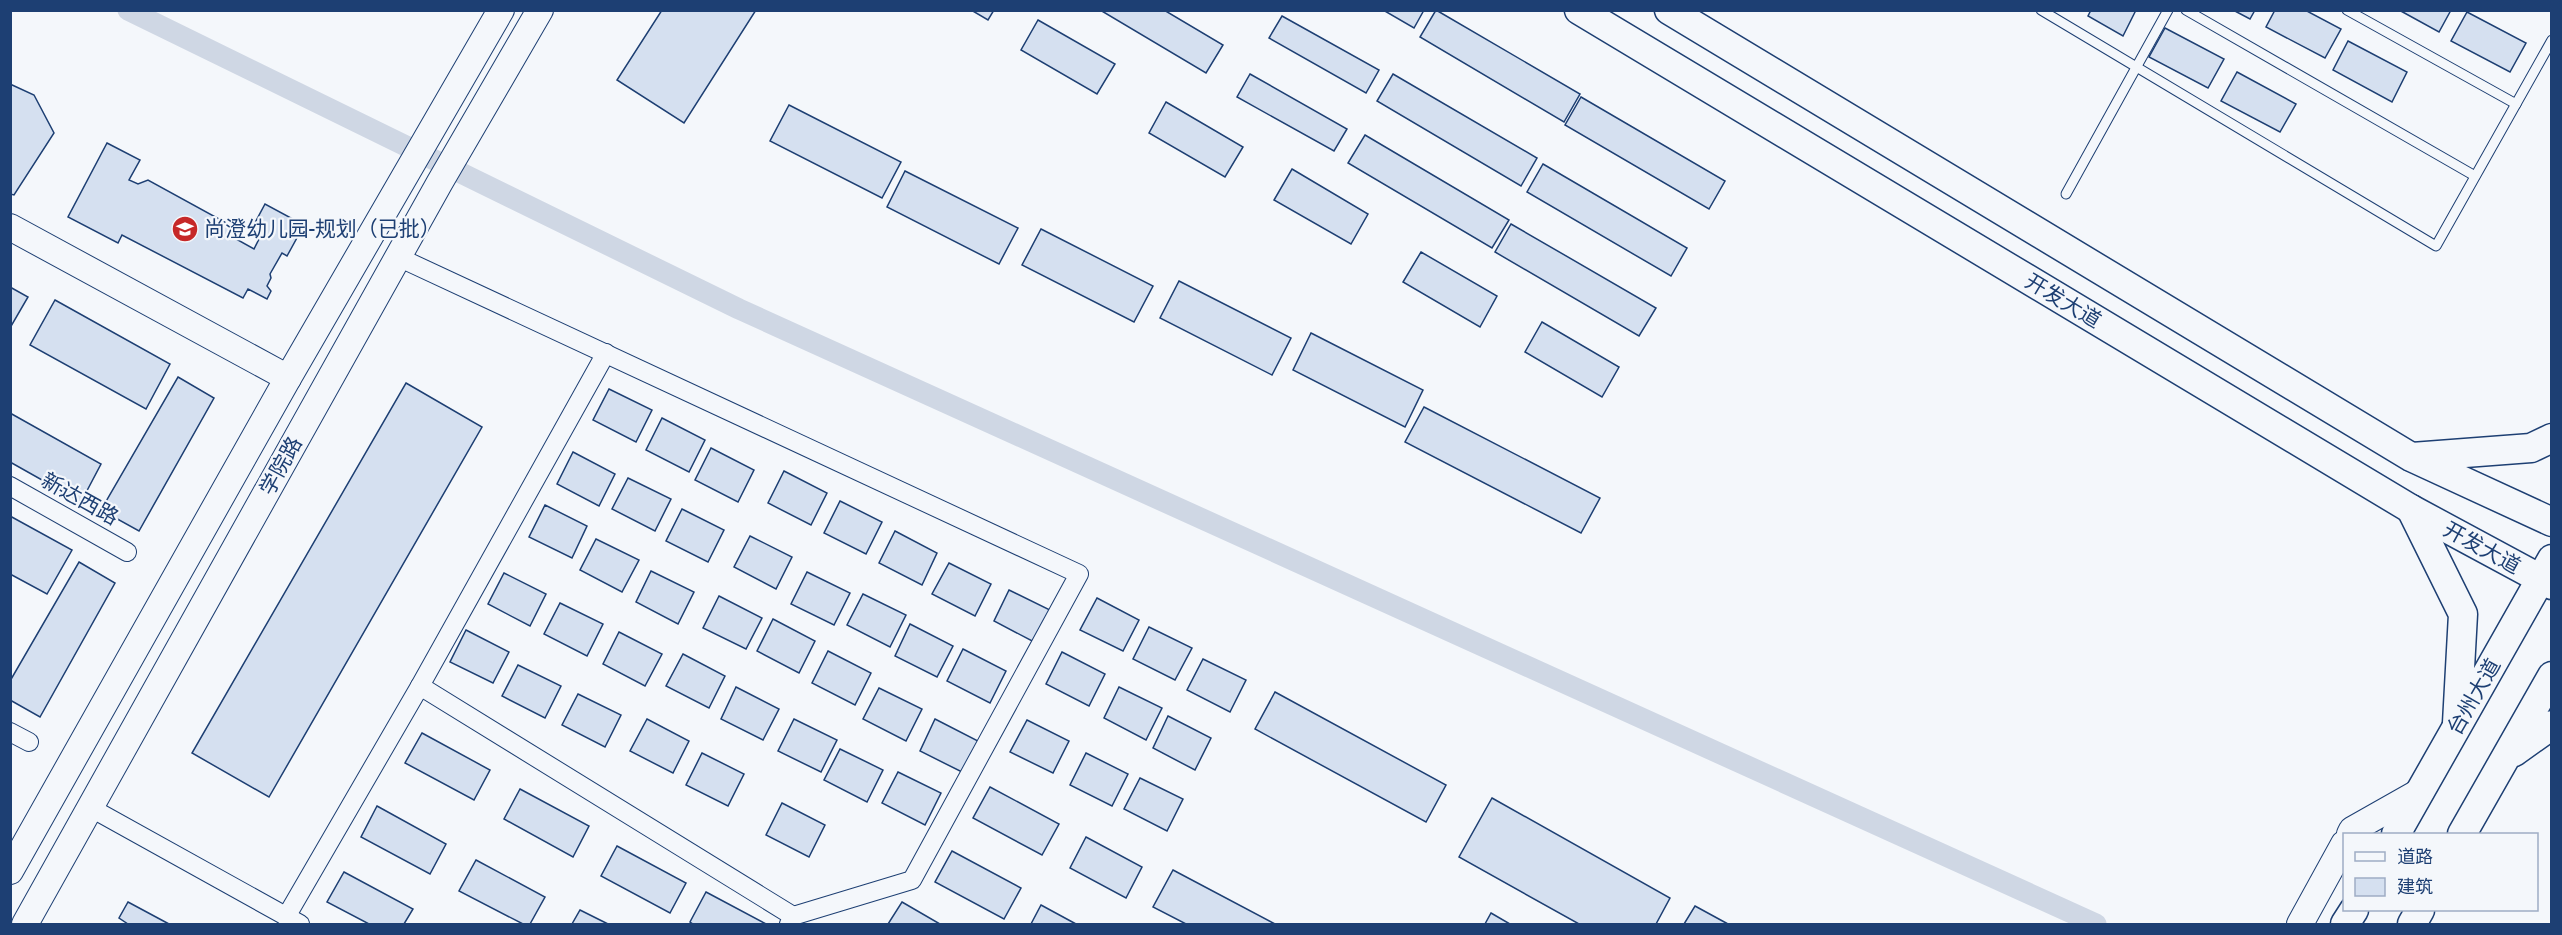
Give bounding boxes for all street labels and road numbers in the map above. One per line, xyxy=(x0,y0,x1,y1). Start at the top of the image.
street label: 开发大道 xyxy=(2020,267,2107,335)
street label: 学院路 xyxy=(253,431,309,500)
street label: 新达西路 xyxy=(36,466,124,532)
street label: 开发大道 xyxy=(2438,515,2526,581)
street label: 台州大道 xyxy=(2440,653,2507,740)

